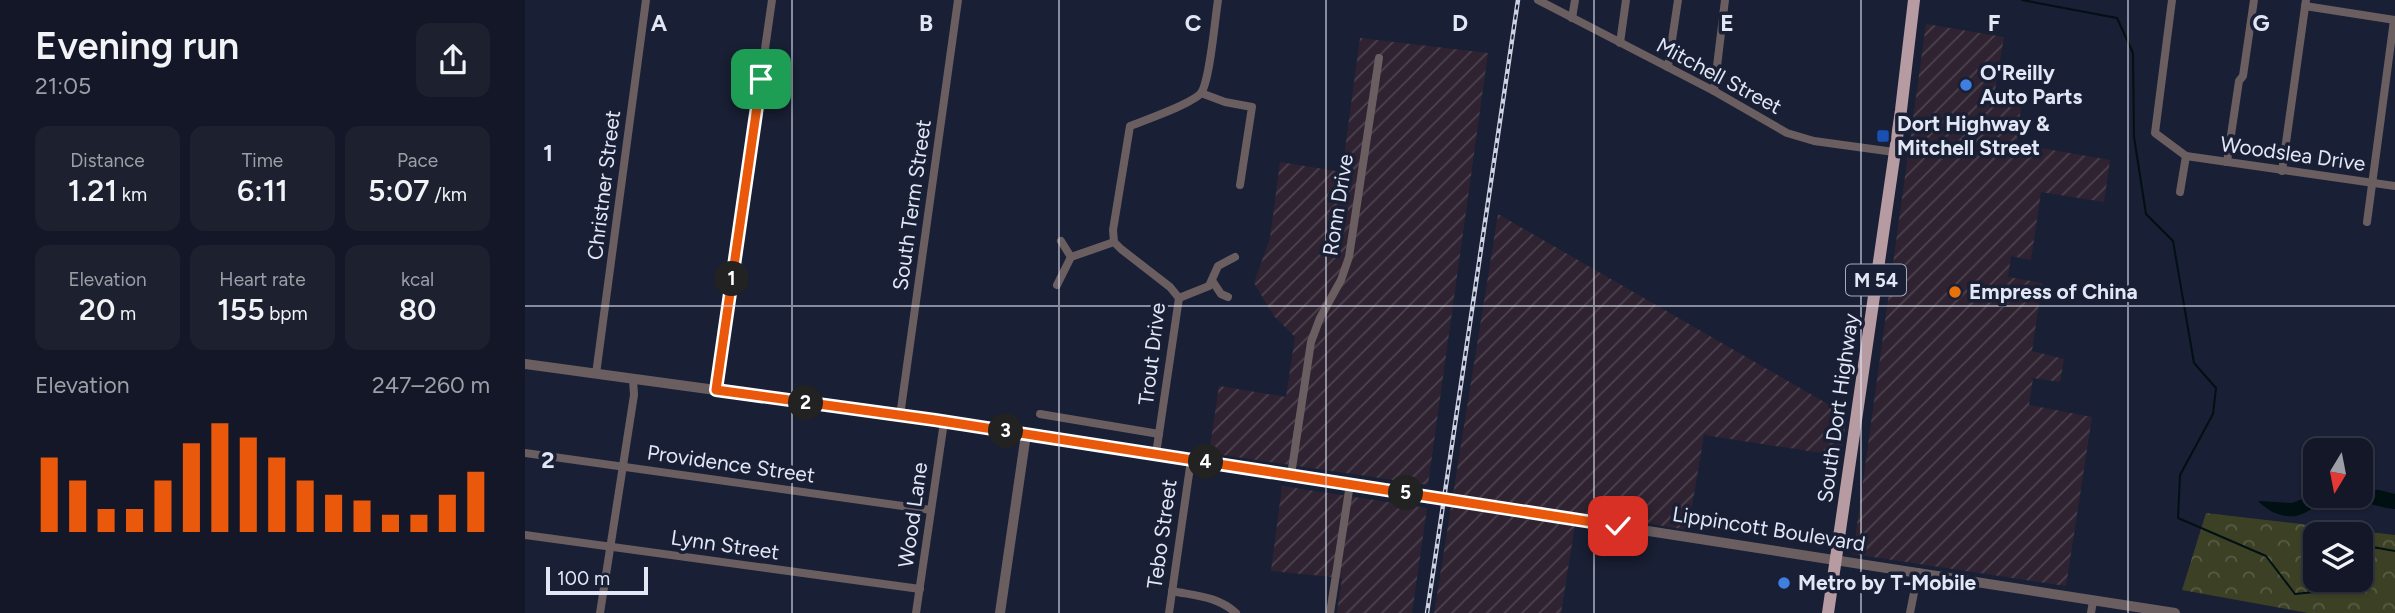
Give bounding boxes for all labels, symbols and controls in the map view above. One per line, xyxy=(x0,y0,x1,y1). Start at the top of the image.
text: A xyxy=(651,9,668,37)
text: B xyxy=(919,9,933,37)
text: C xyxy=(1185,9,1202,37)
text: D xyxy=(1452,9,1468,37)
text: E xyxy=(1720,9,1734,37)
text: F xyxy=(1988,9,2001,37)
text: G xyxy=(2252,9,2270,37)
text: Evening run xyxy=(35,23,239,69)
button: share xyxy=(416,23,490,97)
street label: Mitchell Street xyxy=(1652,32,1786,119)
pin xyxy=(731,49,791,109)
icon: arrive xyxy=(742,60,780,98)
place label: O'Reilly Auto Parts xyxy=(1980,60,2082,109)
text: 21:05 xyxy=(35,72,91,100)
marker: O'Reilly Auto Parts xyxy=(1958,77,1974,93)
street label: Christner Street xyxy=(582,109,625,261)
place label: Dort Highway & Mitchell Street xyxy=(1897,111,2050,160)
street label: South Term Street xyxy=(887,118,936,292)
marker: Dort Highway & Mitchell Street xyxy=(1875,128,1891,144)
street label: Woodslea Drive xyxy=(2219,131,2367,176)
text: 1 xyxy=(543,139,553,167)
text: Distance xyxy=(70,149,145,172)
text: Time xyxy=(242,149,283,172)
text: Pace xyxy=(397,149,438,172)
street label: Ronn Drive xyxy=(1317,152,1358,258)
text: 1.21 xyxy=(68,172,117,209)
text: 6:11 xyxy=(237,172,288,209)
text: 5:07 xyxy=(368,172,430,209)
text: km xyxy=(117,183,147,206)
text: /km xyxy=(430,183,467,206)
pin: 1 xyxy=(715,262,749,296)
road number: M 54 xyxy=(1846,264,1906,296)
text: 1 xyxy=(727,267,736,290)
text: Elevation xyxy=(68,268,147,291)
text: Heart rate xyxy=(219,268,306,291)
text: kcal xyxy=(401,268,434,291)
place label: Empress of China xyxy=(1969,279,2138,304)
marker: Empress of China xyxy=(1947,284,1963,300)
text: 20 xyxy=(79,291,115,328)
text: 155 xyxy=(217,291,265,328)
text: 80 xyxy=(399,291,436,328)
street label: Trout Drive xyxy=(1133,301,1170,407)
text: m xyxy=(115,302,136,325)
text: bpm xyxy=(265,302,308,325)
street label: South Dort Highway xyxy=(1812,312,1863,504)
text: Elevation xyxy=(35,371,130,399)
text: 247–260 m xyxy=(372,371,490,399)
pin: 2 xyxy=(789,386,823,420)
text: 2 xyxy=(800,391,811,414)
pin: 3 xyxy=(988,414,1023,448)
text: 3 xyxy=(1000,419,1011,442)
north arrow xyxy=(2303,438,2373,508)
map controls xyxy=(2303,438,2373,592)
street label: Providence Street xyxy=(646,439,817,488)
pin: 4 xyxy=(1189,444,1223,480)
text: 2 xyxy=(541,446,555,474)
text: 4 xyxy=(1199,450,1212,473)
street label: Wood Lane xyxy=(893,461,932,569)
pin: 5 xyxy=(1389,476,1423,510)
street label: Tebo Street xyxy=(1141,478,1182,590)
text: 5 xyxy=(1400,481,1411,504)
pin xyxy=(1588,496,1648,556)
street label: Lippincott Boulevard xyxy=(1671,501,1867,556)
icon: check xyxy=(1599,507,1637,545)
button: layers xyxy=(2303,522,2373,592)
street label: Lynn Street xyxy=(669,525,781,564)
scale bar xyxy=(546,564,647,596)
text: 100 m xyxy=(557,567,610,590)
place label: Metro by T-Mobile xyxy=(1798,570,1977,595)
marker: Metro by T-Mobile xyxy=(1776,575,1792,591)

